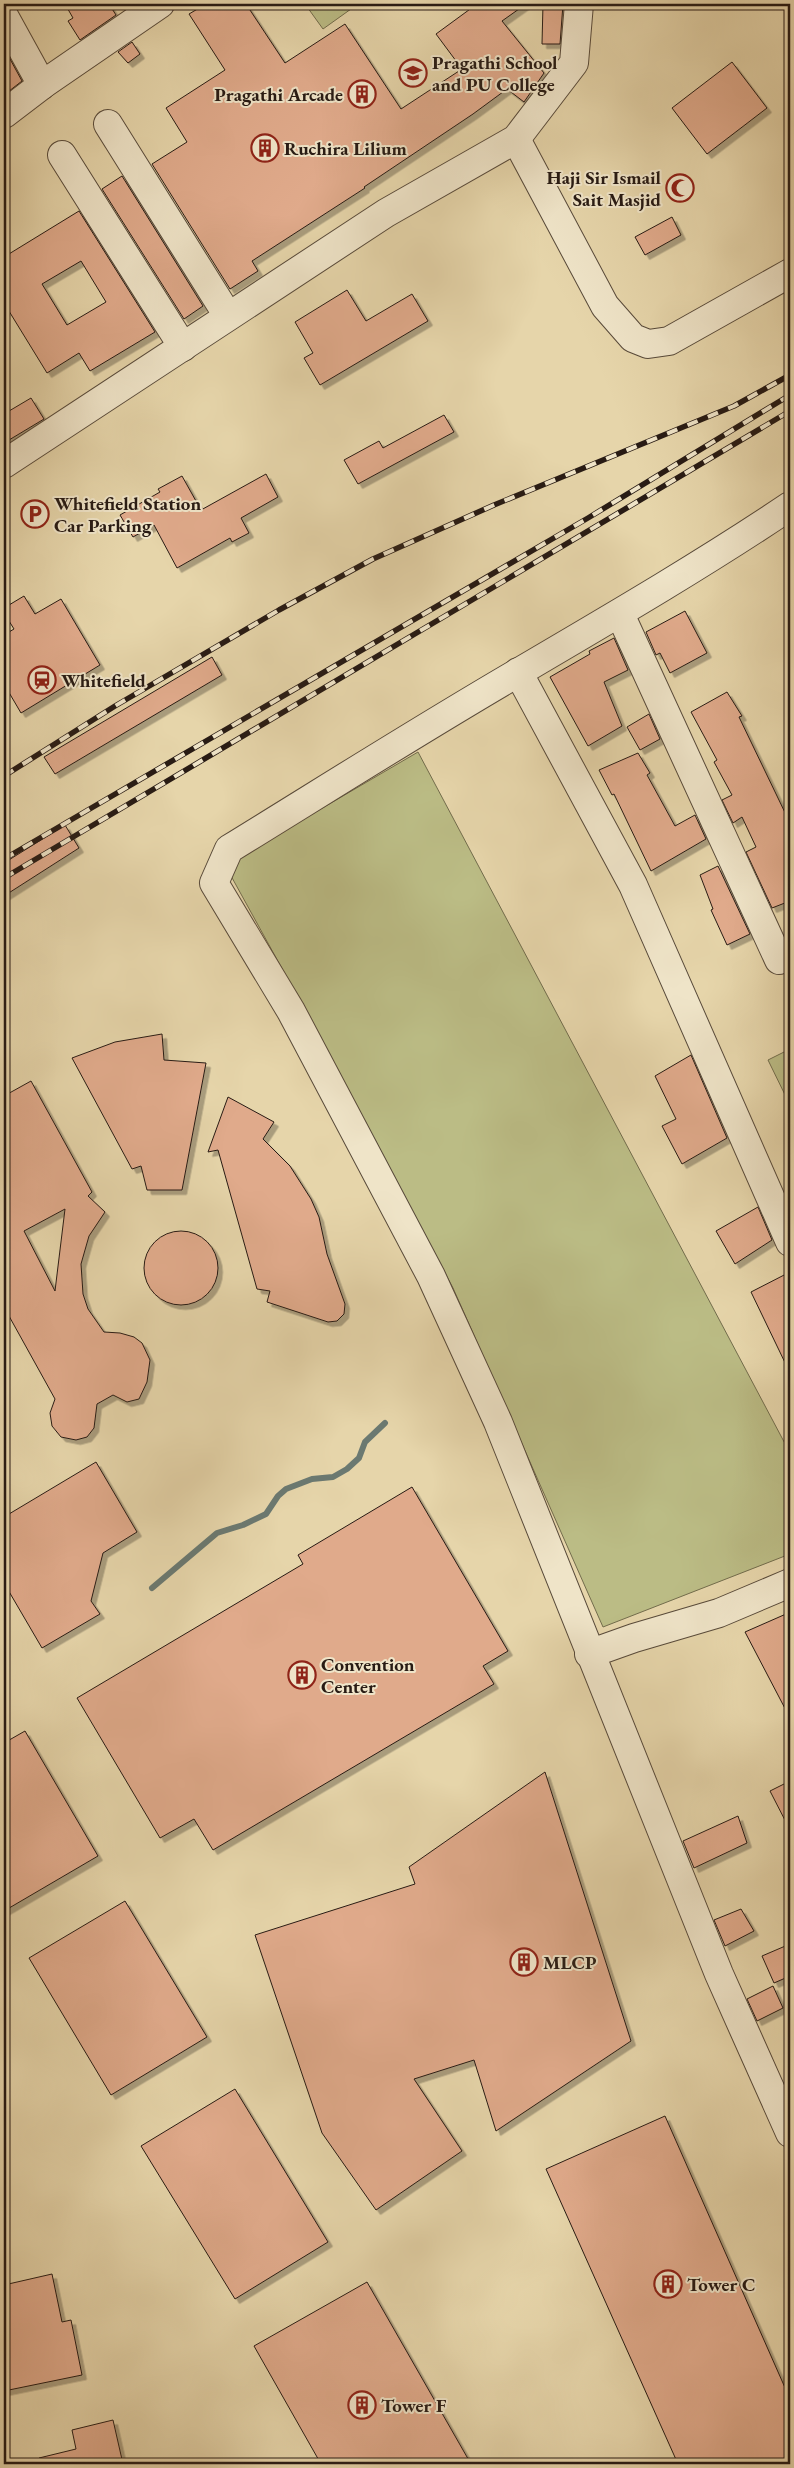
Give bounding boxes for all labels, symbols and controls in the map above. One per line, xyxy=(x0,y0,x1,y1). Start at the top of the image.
place label: Pragathi School and PU College xyxy=(432,50,558,97)
school or university icon: Pragathi School and PU College xyxy=(398,58,428,88)
building icon: Pragathi Arcade xyxy=(347,79,377,109)
place label: Pragathi Arcade xyxy=(214,82,343,107)
building icon: Ruchira Lilium xyxy=(250,133,280,163)
place label: Ruchira Lilium xyxy=(284,136,407,161)
place label: Haji Sir Ismail Sait Masjid xyxy=(547,165,662,212)
mosque icon: Haji Sir Ismail Sait Masjid xyxy=(665,173,695,203)
place label: Whitefield Station Car Parking xyxy=(54,491,201,538)
parking icon: Whitefield Station Car Parking xyxy=(20,499,50,529)
station icon: Whitefield xyxy=(27,665,57,695)
place label: Whitefield xyxy=(61,668,146,693)
place label: Convention Center xyxy=(321,1652,415,1699)
building icon: Convention Center xyxy=(287,1660,317,1690)
building icon: MLCP xyxy=(509,1947,539,1977)
place label: MLCP xyxy=(543,1950,597,1975)
building icon: Tower C xyxy=(653,2269,683,2299)
place label: Tower C xyxy=(687,2272,755,2297)
building icon: Tower F xyxy=(347,2390,377,2420)
place label: Tower F xyxy=(381,2393,447,2418)

